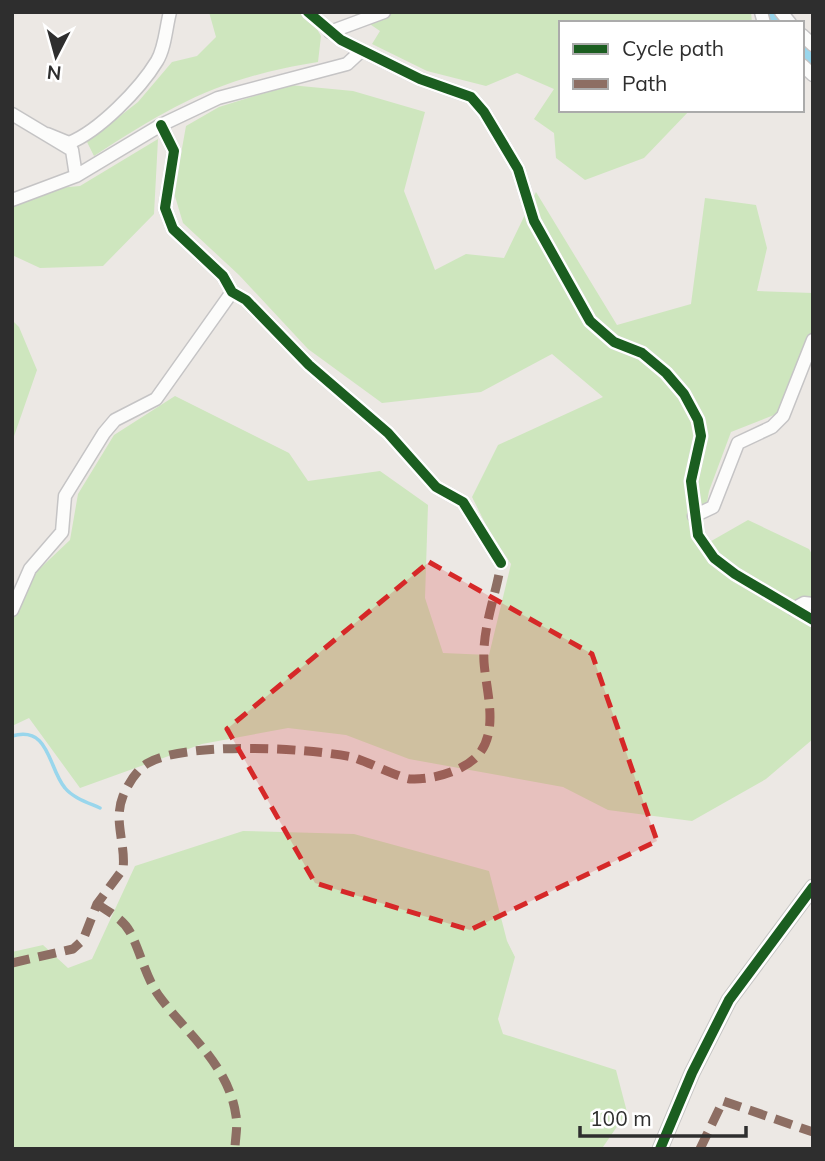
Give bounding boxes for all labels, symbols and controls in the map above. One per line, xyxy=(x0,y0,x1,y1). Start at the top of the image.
north arrow xyxy=(21,21,91,91)
legend xyxy=(559,21,804,112)
text: Cycle path xyxy=(622,35,724,61)
text: N xyxy=(46,60,63,86)
text: Path xyxy=(622,70,667,96)
scale bar xyxy=(580,1094,746,1138)
text: 100 m xyxy=(590,1105,652,1131)

